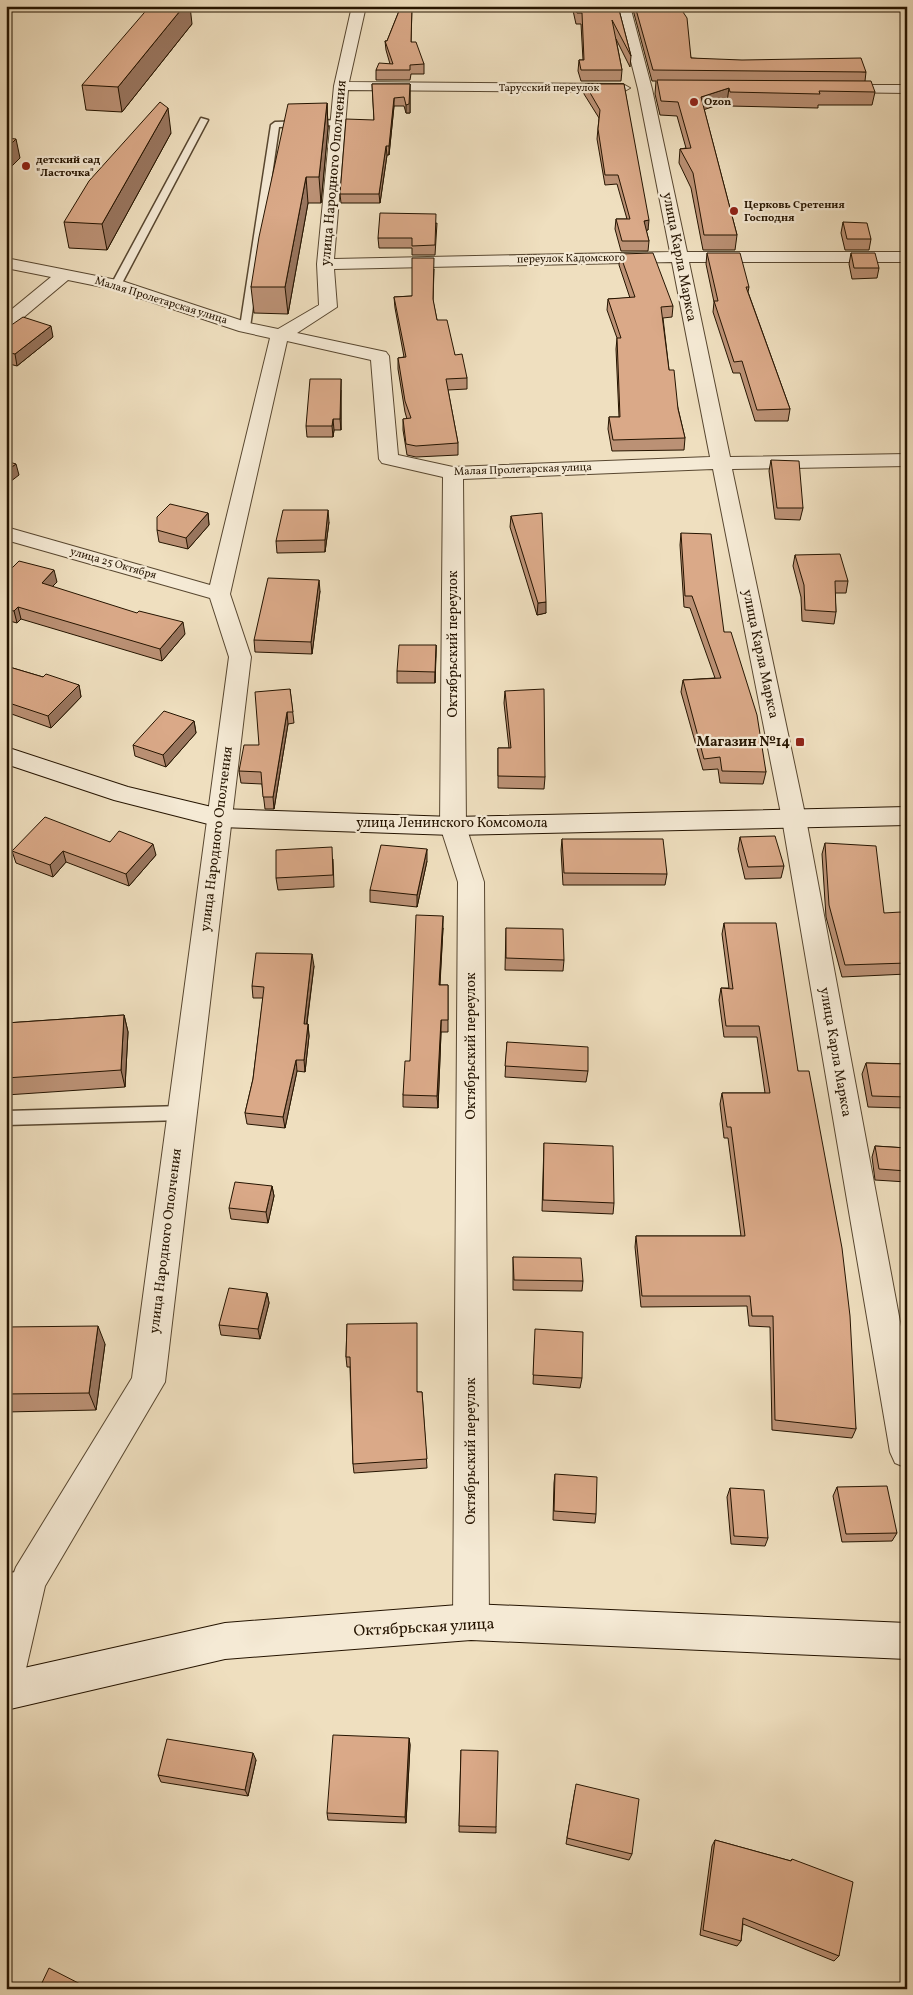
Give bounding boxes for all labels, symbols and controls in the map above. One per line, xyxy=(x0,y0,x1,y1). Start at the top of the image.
street label: улица Народного Ополчения xyxy=(316,79,352,267)
street label: Тарусский переулок xyxy=(499,81,599,96)
place label: Ozon xyxy=(704,95,731,110)
marker: Ozon xyxy=(688,96,700,108)
place label: детский сад "Ласточка" xyxy=(36,153,101,181)
marker: детский сад "Ласточка" xyxy=(20,160,32,172)
street label: улица Карла Маркса xyxy=(657,191,701,323)
place label: Церковь Сретения Господня xyxy=(744,198,845,226)
marker: Церковь Сретения Господня xyxy=(728,205,740,217)
street label: переулок Кадомского xyxy=(517,251,625,267)
street label: Малая Пролетарская улица xyxy=(93,274,230,329)
street label: Малая Пролетарская улица xyxy=(454,460,593,480)
street label: улица 25 Октября xyxy=(68,545,158,584)
street label: Октябрьский переулок xyxy=(444,570,463,717)
street label: улица Карла Маркса xyxy=(737,588,783,720)
place label: Магазин №14 xyxy=(696,733,791,752)
marker: Магазин №14 xyxy=(794,736,806,748)
street label: улица Народного Ополчения xyxy=(196,745,238,933)
street label: улица Ленинского Комсомола xyxy=(356,814,548,833)
street label: Октябрьский переулок xyxy=(462,972,481,1119)
street label: улица Карла Маркса xyxy=(814,986,856,1118)
street label: улица Народного Ополчения xyxy=(145,1147,187,1335)
street label: Октябрьский переулок xyxy=(462,1377,481,1524)
street label: Октябрьская улица xyxy=(353,1613,495,1643)

